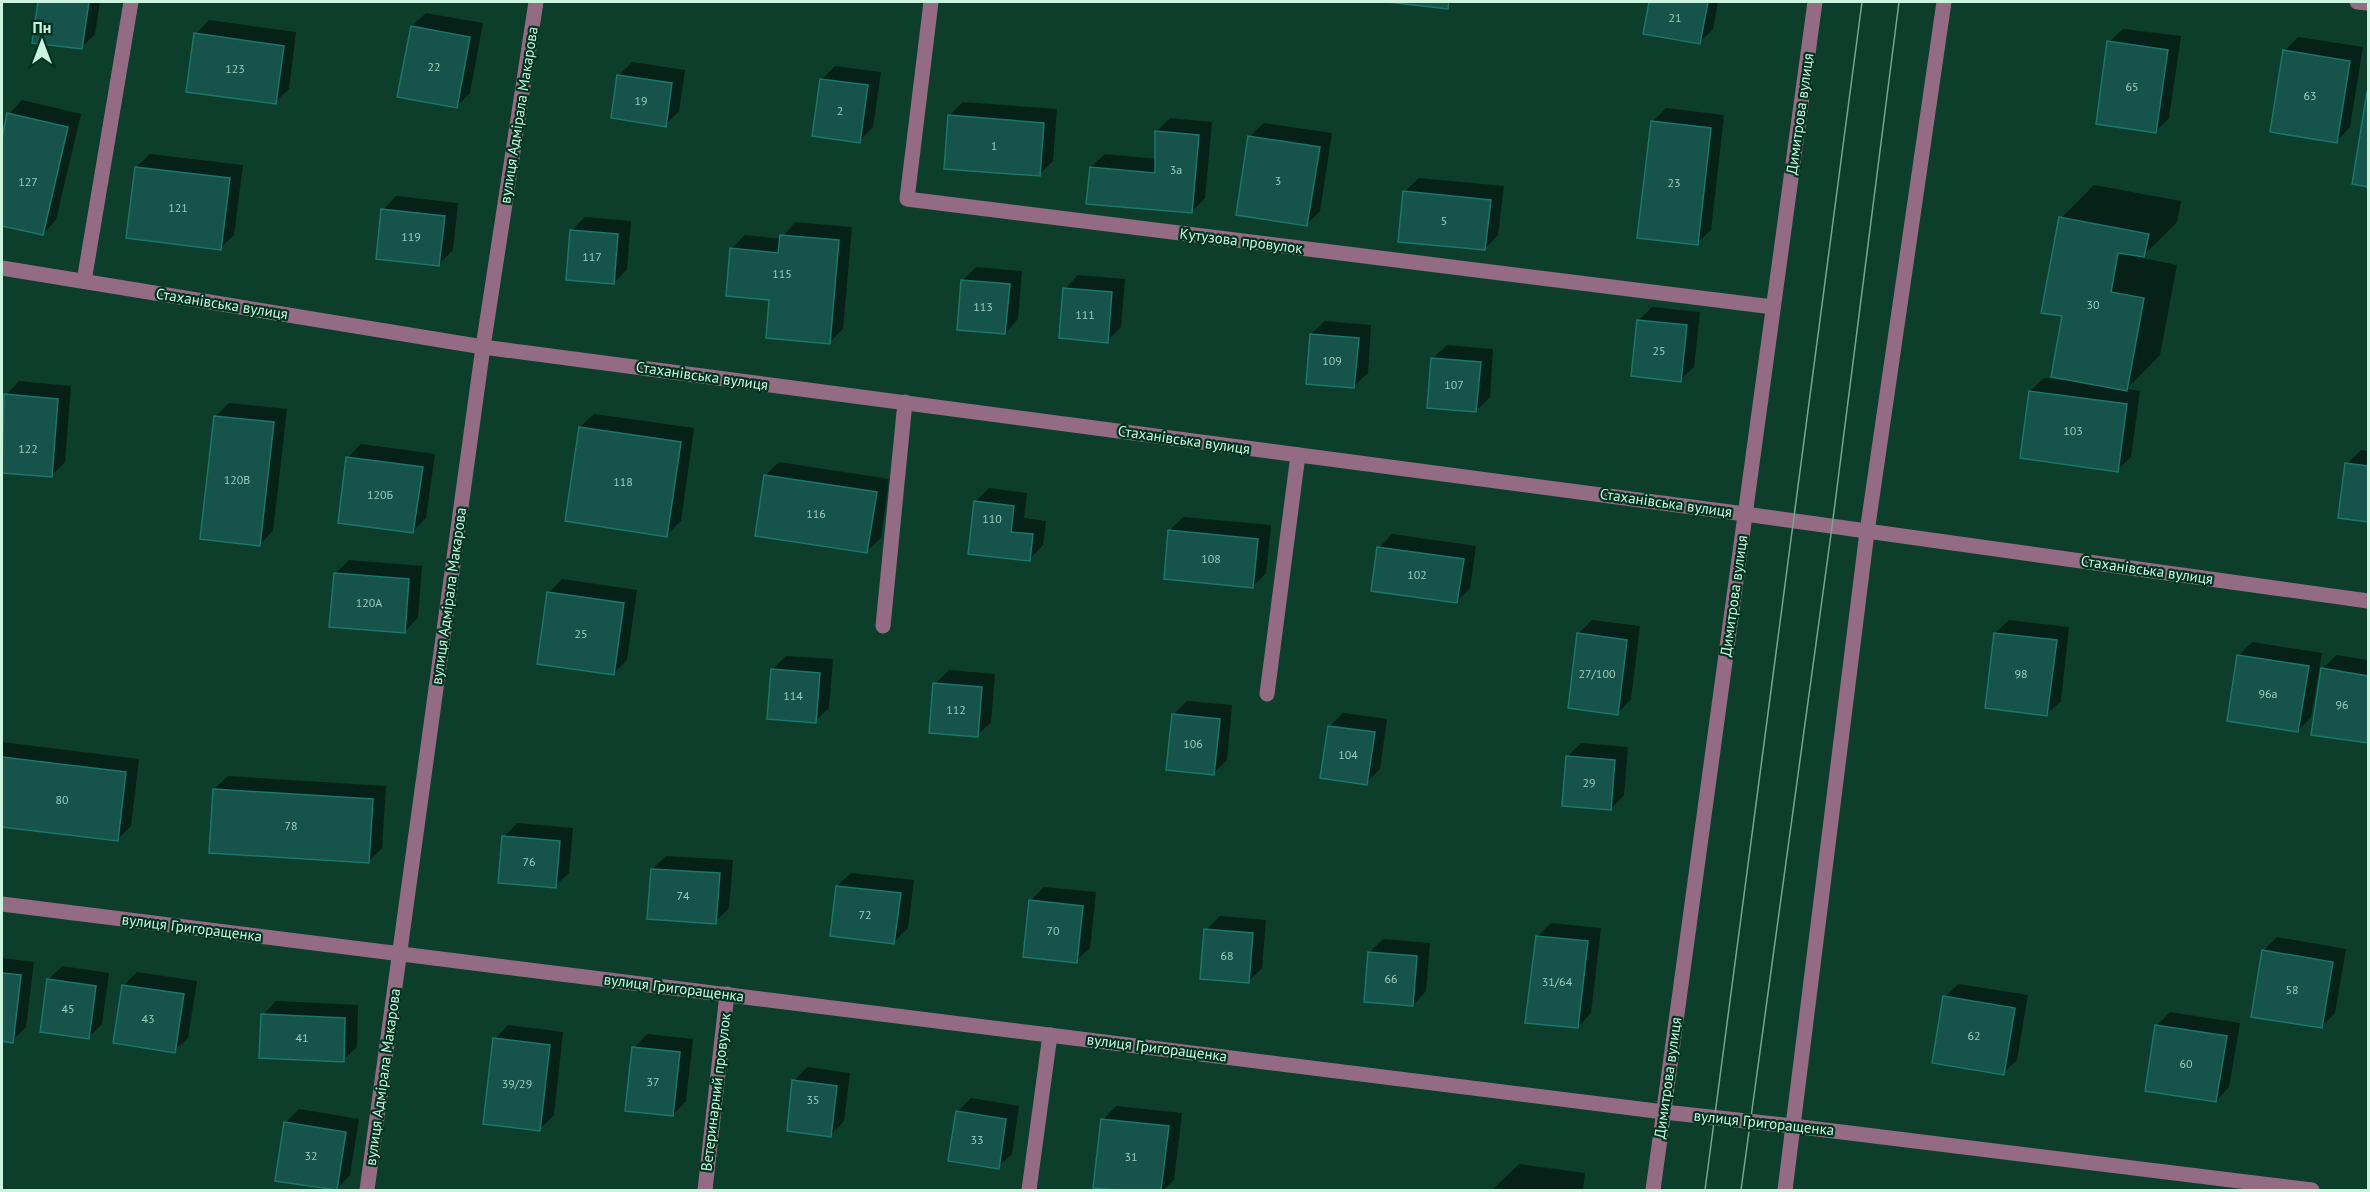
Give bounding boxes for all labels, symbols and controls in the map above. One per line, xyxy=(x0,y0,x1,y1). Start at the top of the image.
house number: 21 xyxy=(1668,10,1682,25)
north arrow xyxy=(12,12,72,72)
text: Пн xyxy=(33,17,51,37)
street label: вулиця Адмірала Макарова xyxy=(495,25,542,205)
street label: Димитрова вулиця xyxy=(1782,52,1817,176)
house number: 22 xyxy=(427,59,441,74)
house number: 123 xyxy=(225,61,245,76)
house number: 65 xyxy=(2125,79,2139,94)
house number: 63 xyxy=(2303,88,2317,103)
house number: 19 xyxy=(634,93,648,108)
house number: 2 xyxy=(837,103,843,118)
house number: 1 xyxy=(991,138,997,153)
house number: 3а xyxy=(1170,162,1182,177)
house number: 3 xyxy=(1275,173,1281,188)
house number: 127 xyxy=(18,174,38,189)
house number: 23 xyxy=(1667,175,1681,190)
house number: 121 xyxy=(168,200,188,215)
house number: 5 xyxy=(1441,213,1447,228)
street label: Кутузова провулок xyxy=(1178,224,1305,258)
house number: 119 xyxy=(401,229,421,244)
house number: 117 xyxy=(582,249,602,264)
house number: 115 xyxy=(772,266,792,281)
street label: Стаханівська вулиця xyxy=(155,284,290,323)
house number: 30 xyxy=(2086,297,2100,312)
house number: 113 xyxy=(973,299,993,314)
house number: 111 xyxy=(1075,307,1095,322)
house number: 25 xyxy=(1652,343,1666,358)
house number: 109 xyxy=(1322,353,1342,368)
street label: Стаханівська вулиця xyxy=(635,357,769,394)
house number: 107 xyxy=(1444,377,1464,392)
street label: Стаханівська вулиця xyxy=(1117,421,1251,458)
house number: 103 xyxy=(2063,423,2083,438)
house number: 122 xyxy=(18,441,38,456)
house number: 120В xyxy=(224,472,250,487)
house number: 118 xyxy=(613,474,633,489)
street label: Стаханівська вулиця xyxy=(1599,484,1733,521)
house number: 120Б xyxy=(367,487,394,502)
street label: вулиця Адмірала Макарова xyxy=(427,506,470,686)
house number: 116 xyxy=(806,506,826,521)
house number: 110 xyxy=(982,511,1002,526)
street label: Димитрова вулиця xyxy=(1716,534,1751,658)
house number: 108 xyxy=(1201,551,1221,566)
street label: Стаханівська вулиця xyxy=(2080,551,2214,588)
house number: 102 xyxy=(1407,567,1427,582)
house number: 120А xyxy=(356,595,382,610)
house number: 25 xyxy=(574,626,588,641)
house number: 27/100 xyxy=(1579,666,1616,681)
house number: 98 xyxy=(2014,666,2028,681)
house number: 96а xyxy=(2258,686,2278,701)
house number: 114 xyxy=(783,688,803,703)
house number: 96 xyxy=(2335,697,2349,712)
house number: 112 xyxy=(946,702,966,717)
house number: 106 xyxy=(1183,736,1203,751)
house number: 104 xyxy=(1338,747,1358,762)
house number: 29 xyxy=(1582,775,1596,790)
house number: 80 xyxy=(55,792,69,807)
house number: 78 xyxy=(284,818,298,833)
house number: 76 xyxy=(522,854,536,869)
house number: 74 xyxy=(676,888,690,903)
house number: 72 xyxy=(858,907,872,922)
street label: вулиця Григоращенка xyxy=(121,909,263,946)
house number: 70 xyxy=(1046,923,1060,938)
house number: 68 xyxy=(1220,948,1234,963)
street label: вулиця Григоращенка xyxy=(603,969,745,1006)
house number: 66 xyxy=(1384,971,1398,986)
house number: 31/64 xyxy=(1542,974,1573,989)
house number: 58 xyxy=(2285,982,2299,997)
street label: вулиця Адмірала Макарова xyxy=(361,987,404,1167)
house number: 45 xyxy=(61,1001,75,1016)
house number: 43 xyxy=(141,1011,155,1026)
street label: Ветеринарний провулок xyxy=(696,1011,735,1172)
street label: Димитрова вулиця xyxy=(1650,1016,1685,1140)
house number: 62 xyxy=(1967,1028,1981,1043)
street label: вулиця Григоращенка xyxy=(1086,1029,1228,1066)
house number: 41 xyxy=(295,1030,309,1045)
house number: 60 xyxy=(2179,1056,2193,1071)
house number: 37 xyxy=(646,1074,660,1089)
house number: 39/29 xyxy=(502,1076,532,1091)
house number: 35 xyxy=(806,1092,820,1107)
street label: вулиця Григоращенка xyxy=(1693,1106,1835,1139)
house number: 33 xyxy=(970,1132,984,1147)
house number: 32 xyxy=(304,1148,318,1163)
house number: 31 xyxy=(1124,1149,1138,1164)

